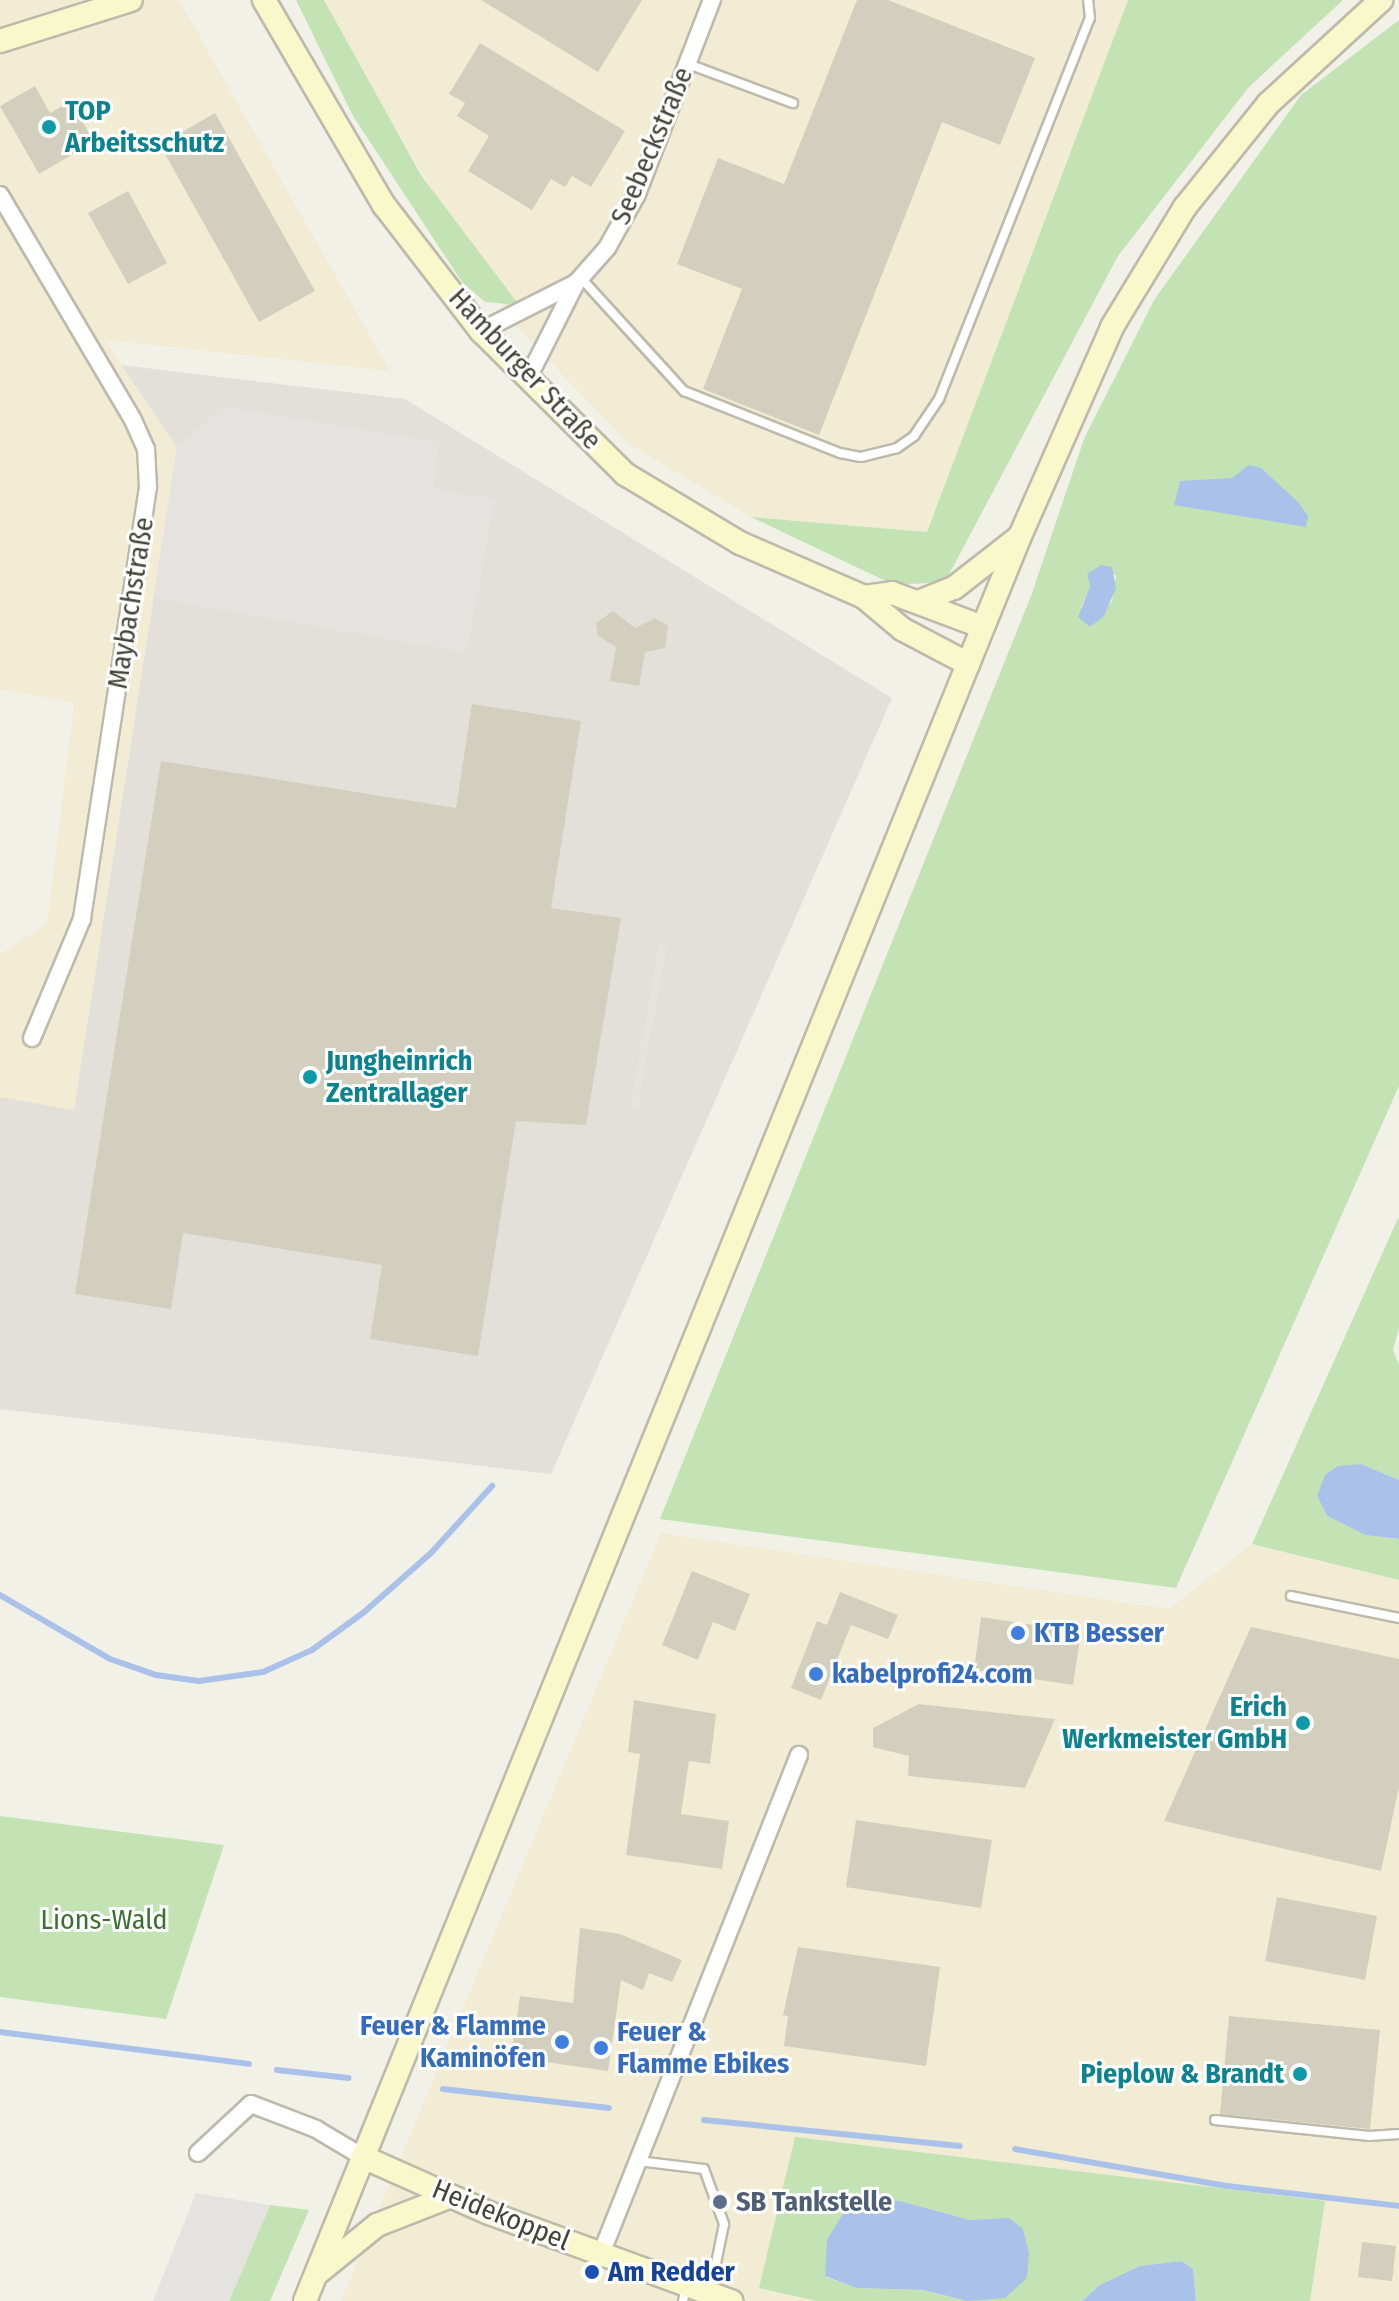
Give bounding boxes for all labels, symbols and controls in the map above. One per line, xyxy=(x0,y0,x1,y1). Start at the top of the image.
street label: Seebeckstraße xyxy=(604,62,700,230)
place label: TOP Arbeitsschutz xyxy=(65,94,224,160)
marker: TOP Arbeitsschutz xyxy=(40,118,58,136)
street label: Hamburger Straße xyxy=(442,281,608,457)
street label: Maybachstraße xyxy=(101,515,161,691)
place label: Jungheinrich Zentrallager xyxy=(326,1044,472,1110)
marker: Jungheinrich Zentrallager xyxy=(301,1068,319,1086)
place label: KTB Besser xyxy=(1034,1616,1164,1650)
marker: KTB Besser xyxy=(1009,1624,1027,1642)
place label: kabelprofi24.com xyxy=(832,1657,1033,1691)
marker: kabelprofi24.com xyxy=(807,1665,825,1683)
place label: Erich Werkmeister GmbH xyxy=(1062,1690,1287,1756)
marker: Erich Werkmeister GmbH xyxy=(1294,1714,1312,1732)
park label: Lions-Wald xyxy=(41,1903,167,1937)
place label: Feuer & Flamme Kaminöfen xyxy=(360,2009,546,2075)
place label: Feuer & Flamme Ebikes xyxy=(617,2015,789,2081)
marker: Feuer & Flamme Kaminöfen xyxy=(553,2033,571,2051)
marker: Feuer & Flamme Ebikes xyxy=(592,2039,610,2057)
place label: Pieplow & Brandt xyxy=(1081,2057,1284,2091)
marker: Pieplow & Brandt xyxy=(1291,2065,1309,2083)
street label: Heidekoppel xyxy=(427,2172,575,2258)
place label: SB Tankstelle xyxy=(736,2185,892,2219)
marker: SB Tankstelle xyxy=(711,2193,729,2211)
place label: Am Redder xyxy=(608,2255,735,2289)
marker: Am Redder xyxy=(583,2263,601,2281)

